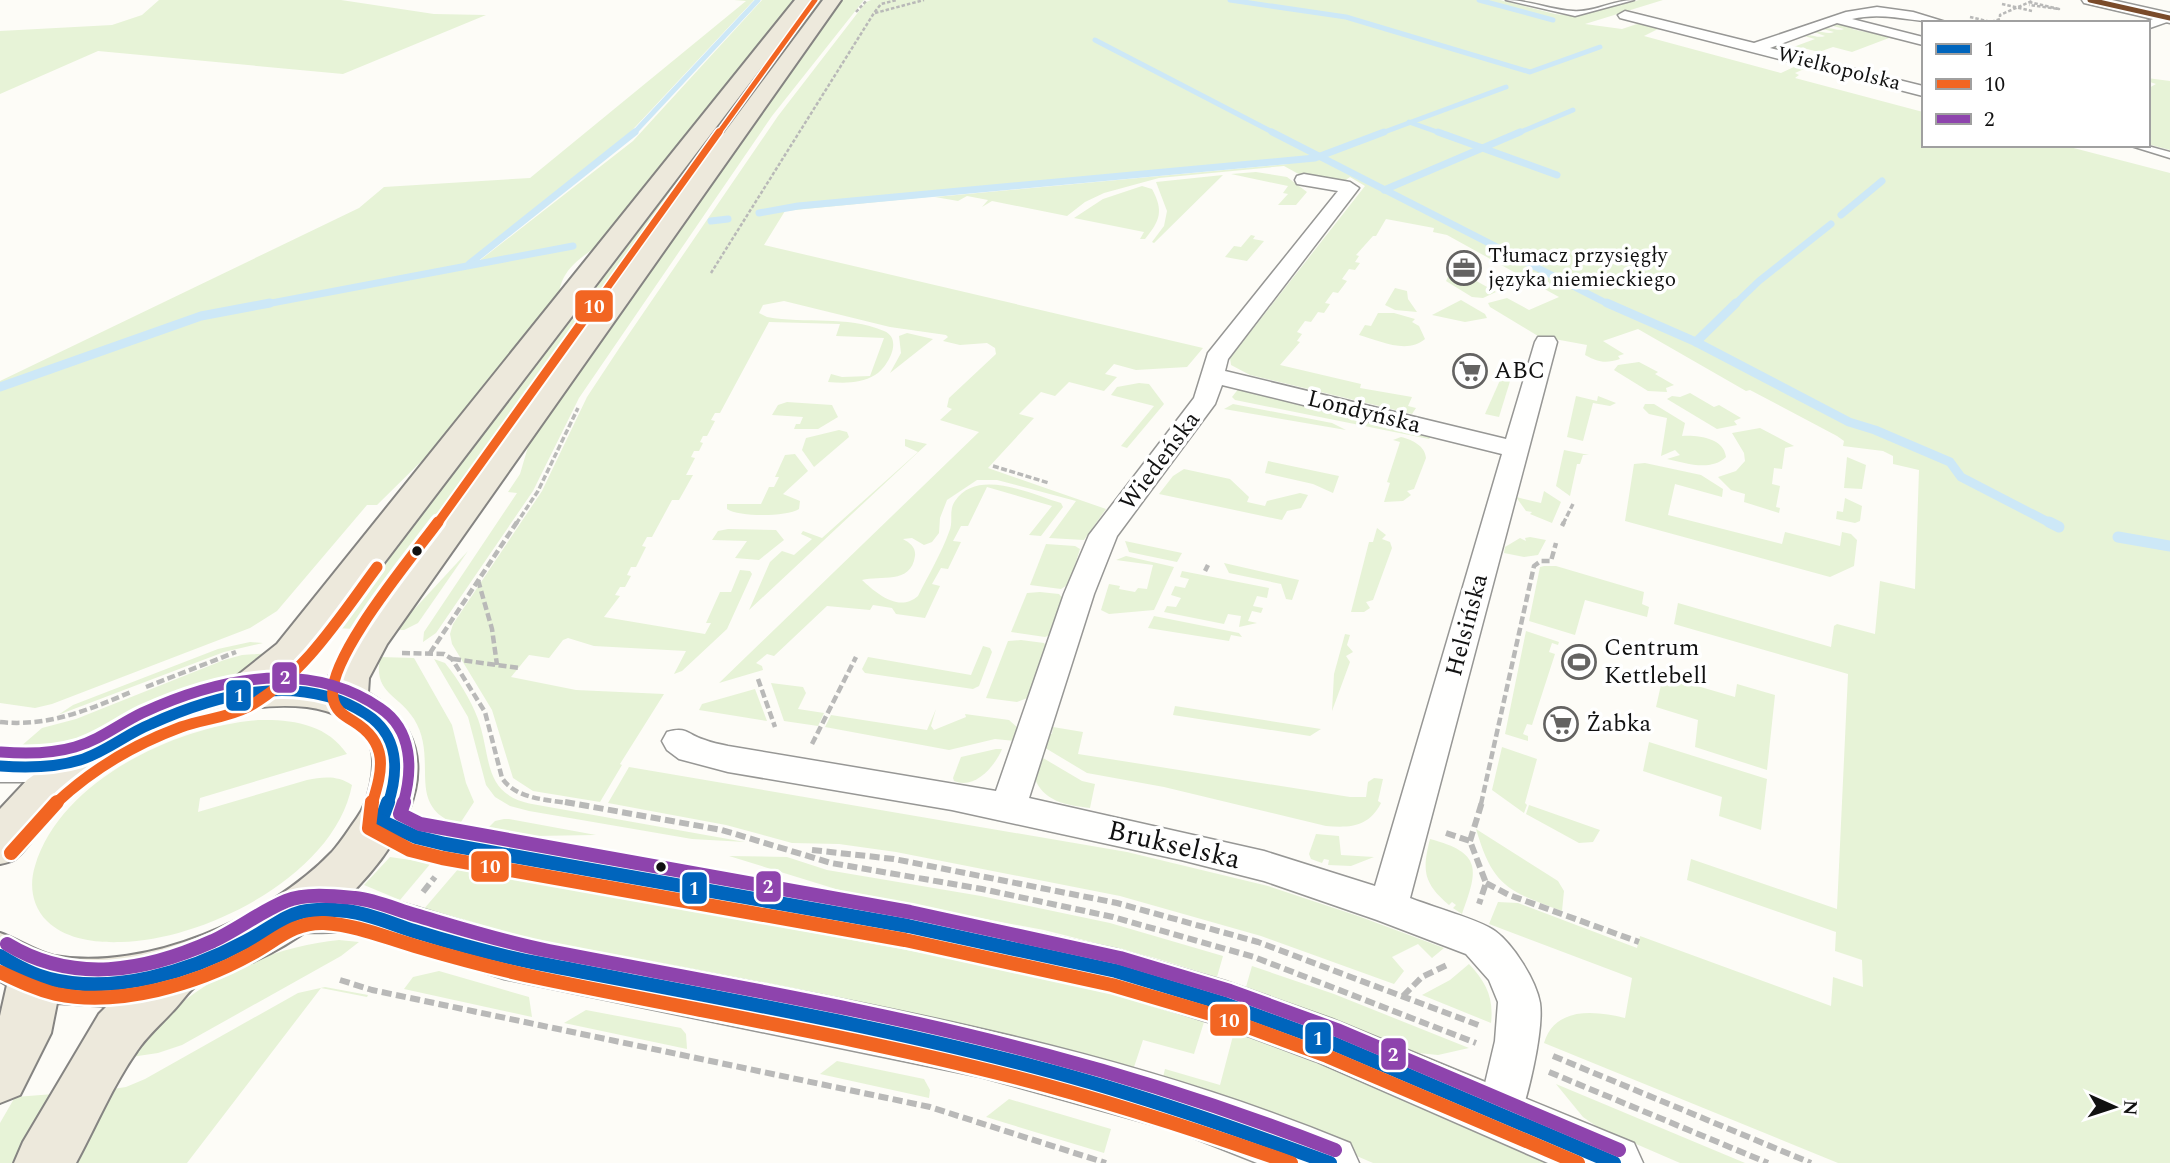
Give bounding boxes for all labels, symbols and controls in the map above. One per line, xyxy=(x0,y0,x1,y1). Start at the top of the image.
legend xyxy=(1922,21,2149,147)
text: 1 xyxy=(1984,34,1995,66)
street label: Wielkopolska xyxy=(1774,38,1905,100)
text: 10 xyxy=(1984,69,2005,101)
text: 2 xyxy=(1984,104,1995,136)
place label: Tłumacz przysięgły języka niemieckiego xyxy=(1488,240,1676,296)
office icon: Tłumacz przysięgły języka niemieckiego xyxy=(1445,249,1483,287)
line badge: 10 xyxy=(574,289,614,323)
text: 10 xyxy=(583,293,605,322)
supermarket icon: ABC xyxy=(1451,352,1489,390)
place label: ABC xyxy=(1494,353,1545,389)
street label: Londyńska xyxy=(1303,380,1425,444)
street label: Wiedeńska xyxy=(1111,403,1210,518)
unlabelled marker xyxy=(410,544,424,558)
street label: Helsińska xyxy=(1436,569,1498,680)
place label: Centrum Kettlebell xyxy=(1604,630,1707,694)
sports icon: Centrum Kettlebell xyxy=(1560,643,1598,681)
line badge: 2 xyxy=(271,661,298,694)
text: 2 xyxy=(280,664,290,693)
line badge: 1 xyxy=(225,679,252,712)
text: 1 xyxy=(234,682,244,711)
supermarket icon: Żabka xyxy=(1542,705,1580,743)
place label: Żabka xyxy=(1586,706,1652,742)
street label: Brukselska xyxy=(1103,809,1245,881)
line badge: 10 xyxy=(470,850,510,883)
text: 10 xyxy=(479,853,501,882)
unlabelled marker xyxy=(654,860,668,874)
line badge: 2 xyxy=(755,870,782,903)
line badge: 1 xyxy=(681,871,708,905)
text: 2 xyxy=(763,873,773,902)
text: 1 xyxy=(689,875,699,904)
line badge: 10 xyxy=(1209,1003,1249,1037)
text: 10 xyxy=(1218,1007,1240,1036)
line badge: 1 xyxy=(1304,1021,1332,1055)
text: 1 xyxy=(1313,1025,1323,1054)
line badge: 2 xyxy=(1380,1037,1407,1071)
text: 2 xyxy=(1388,1041,1398,1070)
north arrow xyxy=(2079,1072,2149,1142)
text: N xyxy=(2115,1099,2144,1116)

